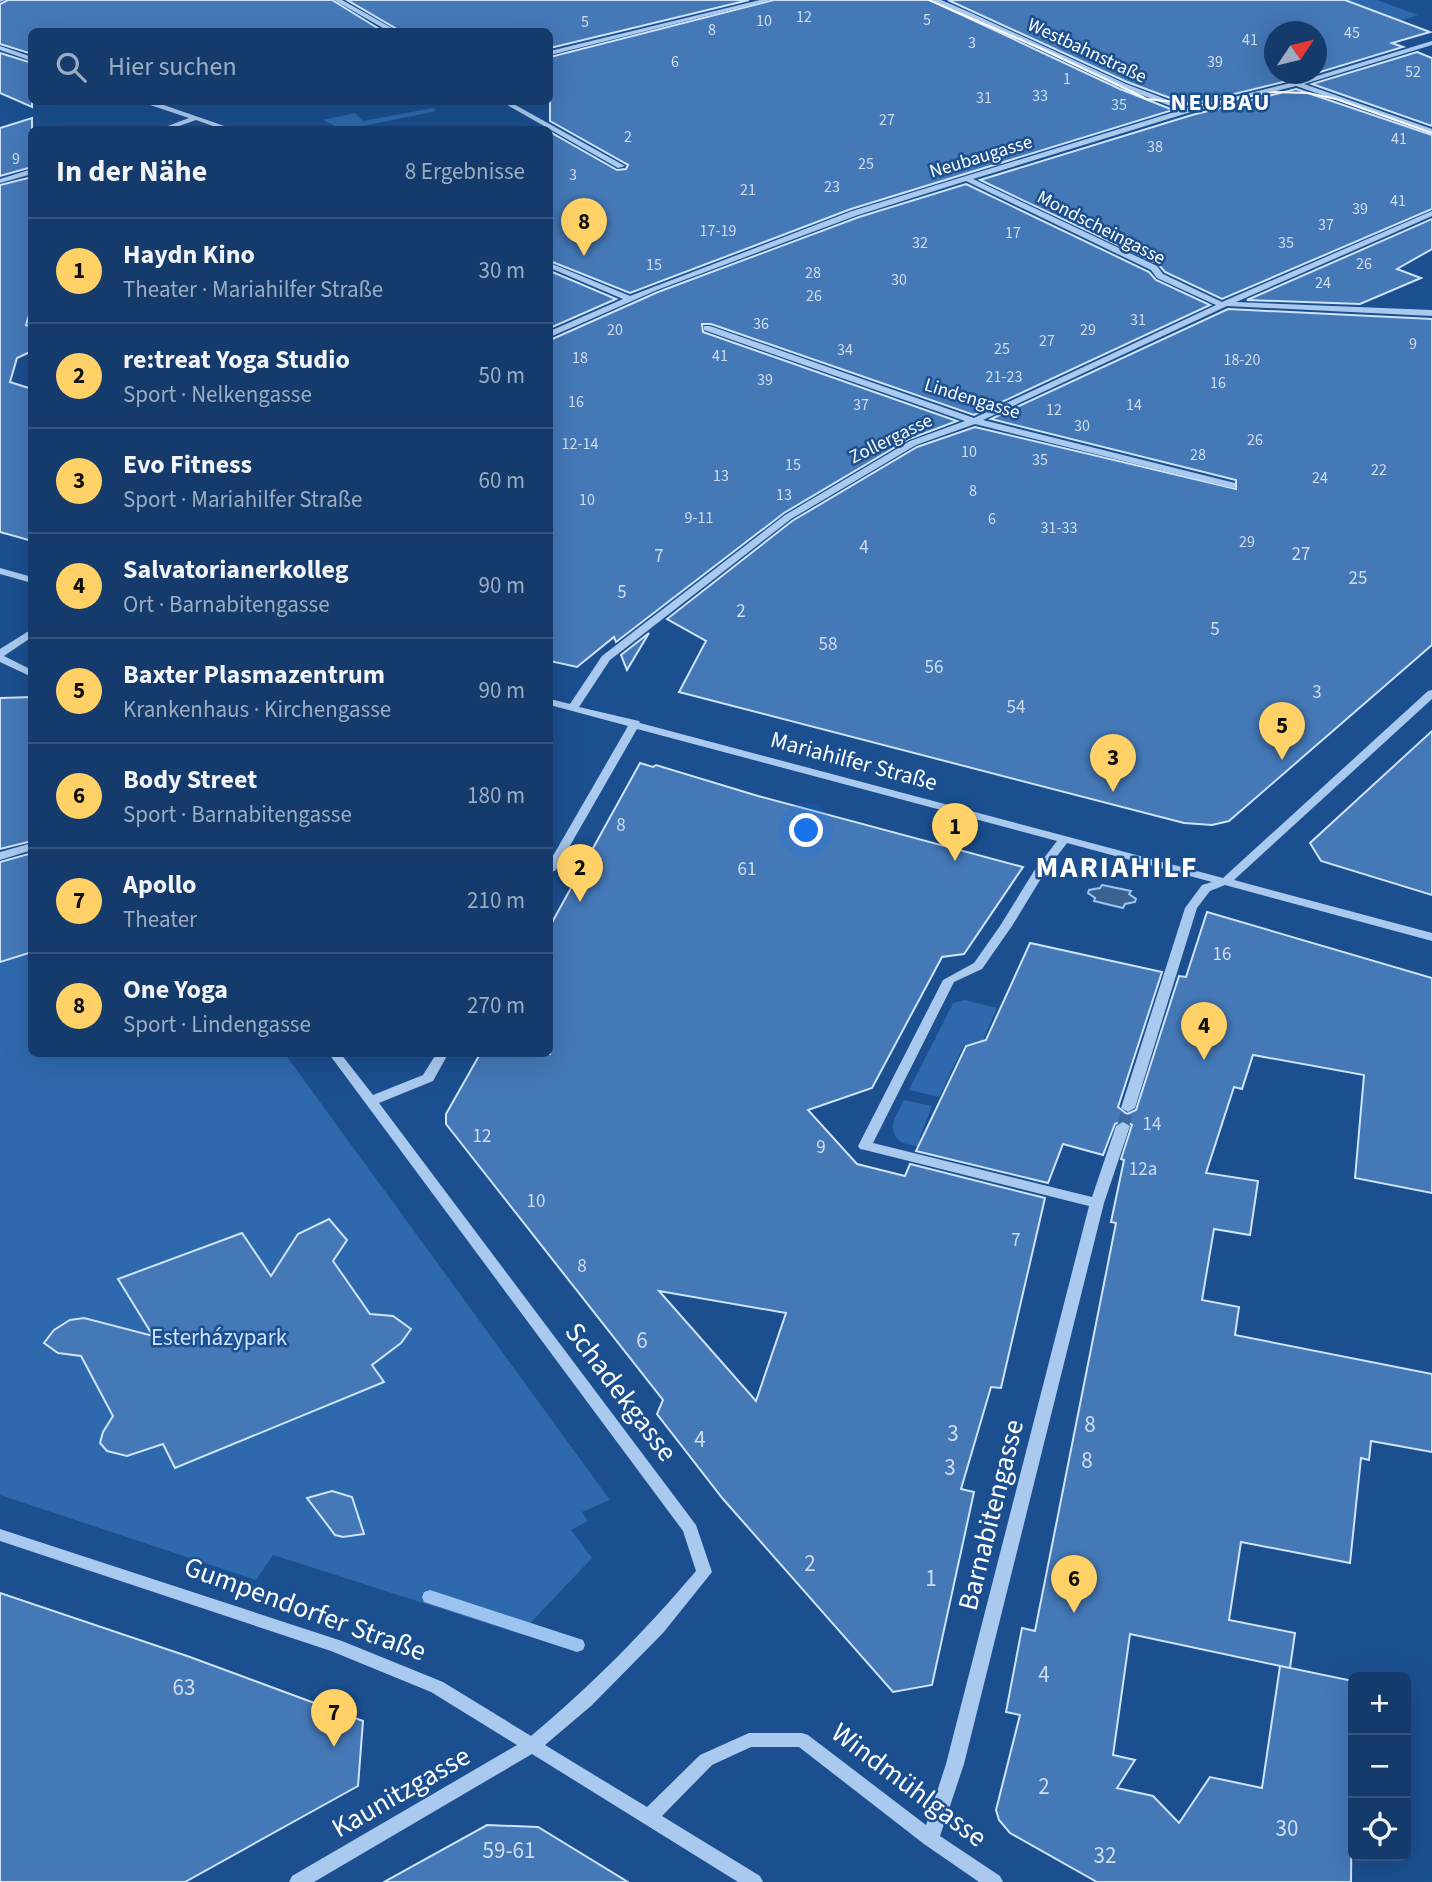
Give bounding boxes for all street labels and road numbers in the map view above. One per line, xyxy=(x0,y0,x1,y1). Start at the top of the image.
street label: Westbahnstraße xyxy=(1023,12,1151,90)
street label: Neubaugasse xyxy=(926,129,1036,185)
street label: Mondscheingasse xyxy=(1032,184,1170,272)
street label: Lindengasse xyxy=(921,372,1023,426)
street label: Zollergasse xyxy=(845,407,937,471)
street label: Mariahilfer Straße xyxy=(767,723,941,799)
street label: Schadekgasse xyxy=(555,1314,687,1470)
street label: Barnabitengasse xyxy=(948,1415,1034,1615)
street label: Gumpendorfer Straße xyxy=(178,1547,432,1671)
street label: Windmühlgasse xyxy=(823,1713,995,1857)
street label: Kaunitzgasse xyxy=(324,1736,478,1848)

